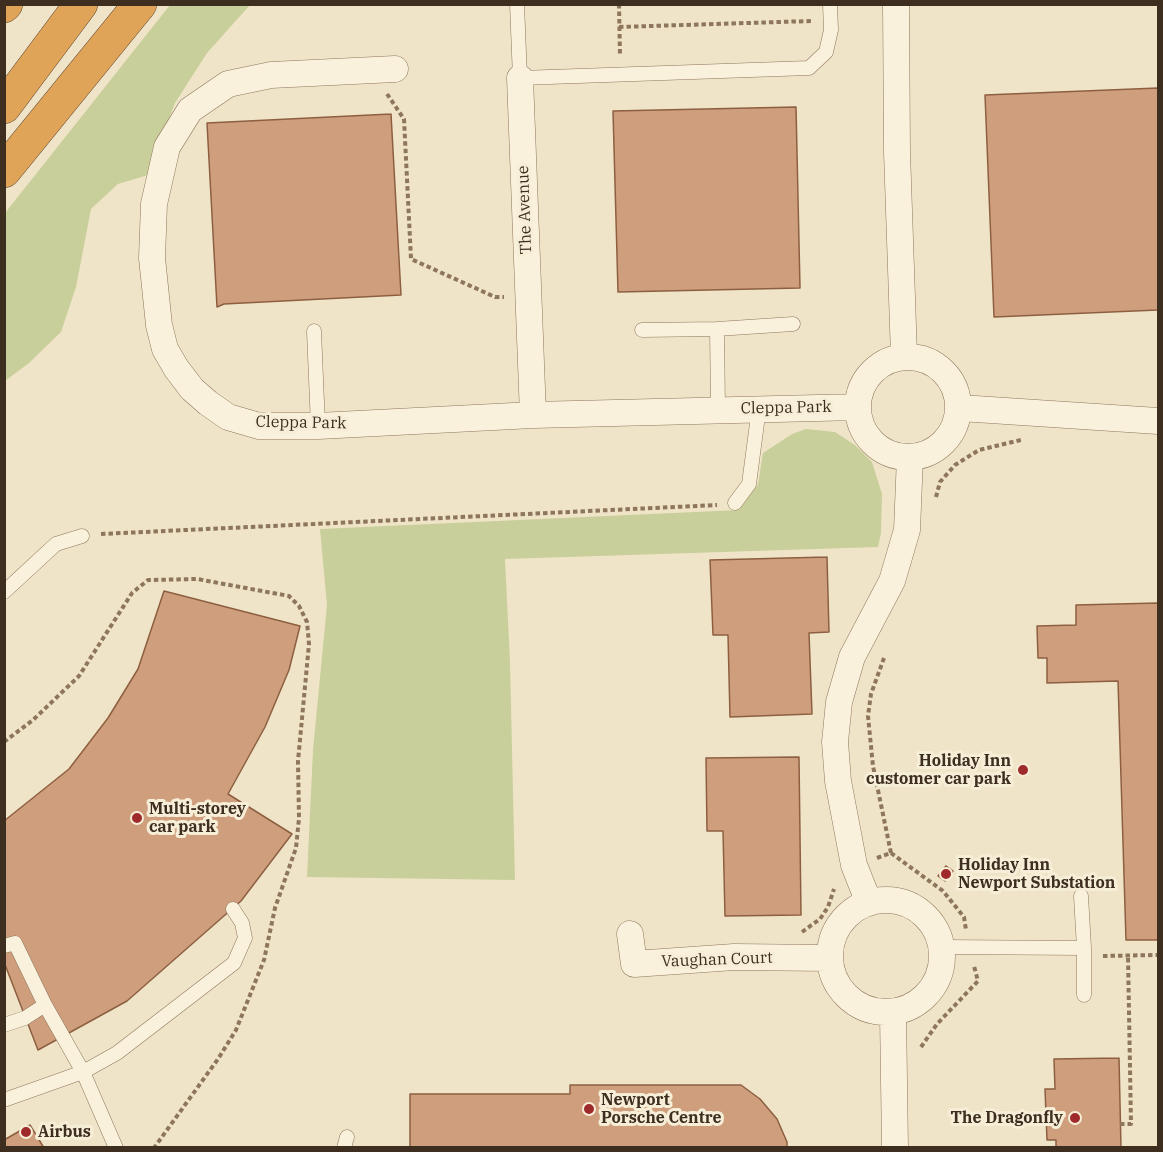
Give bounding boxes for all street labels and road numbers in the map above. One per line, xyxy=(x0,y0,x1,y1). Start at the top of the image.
street label: The Avenue xyxy=(514,165,536,255)
street label: Cleppa Park xyxy=(740,398,832,418)
street label: Cleppa Park xyxy=(255,413,347,433)
street label: Vaughan Court xyxy=(661,948,773,972)

